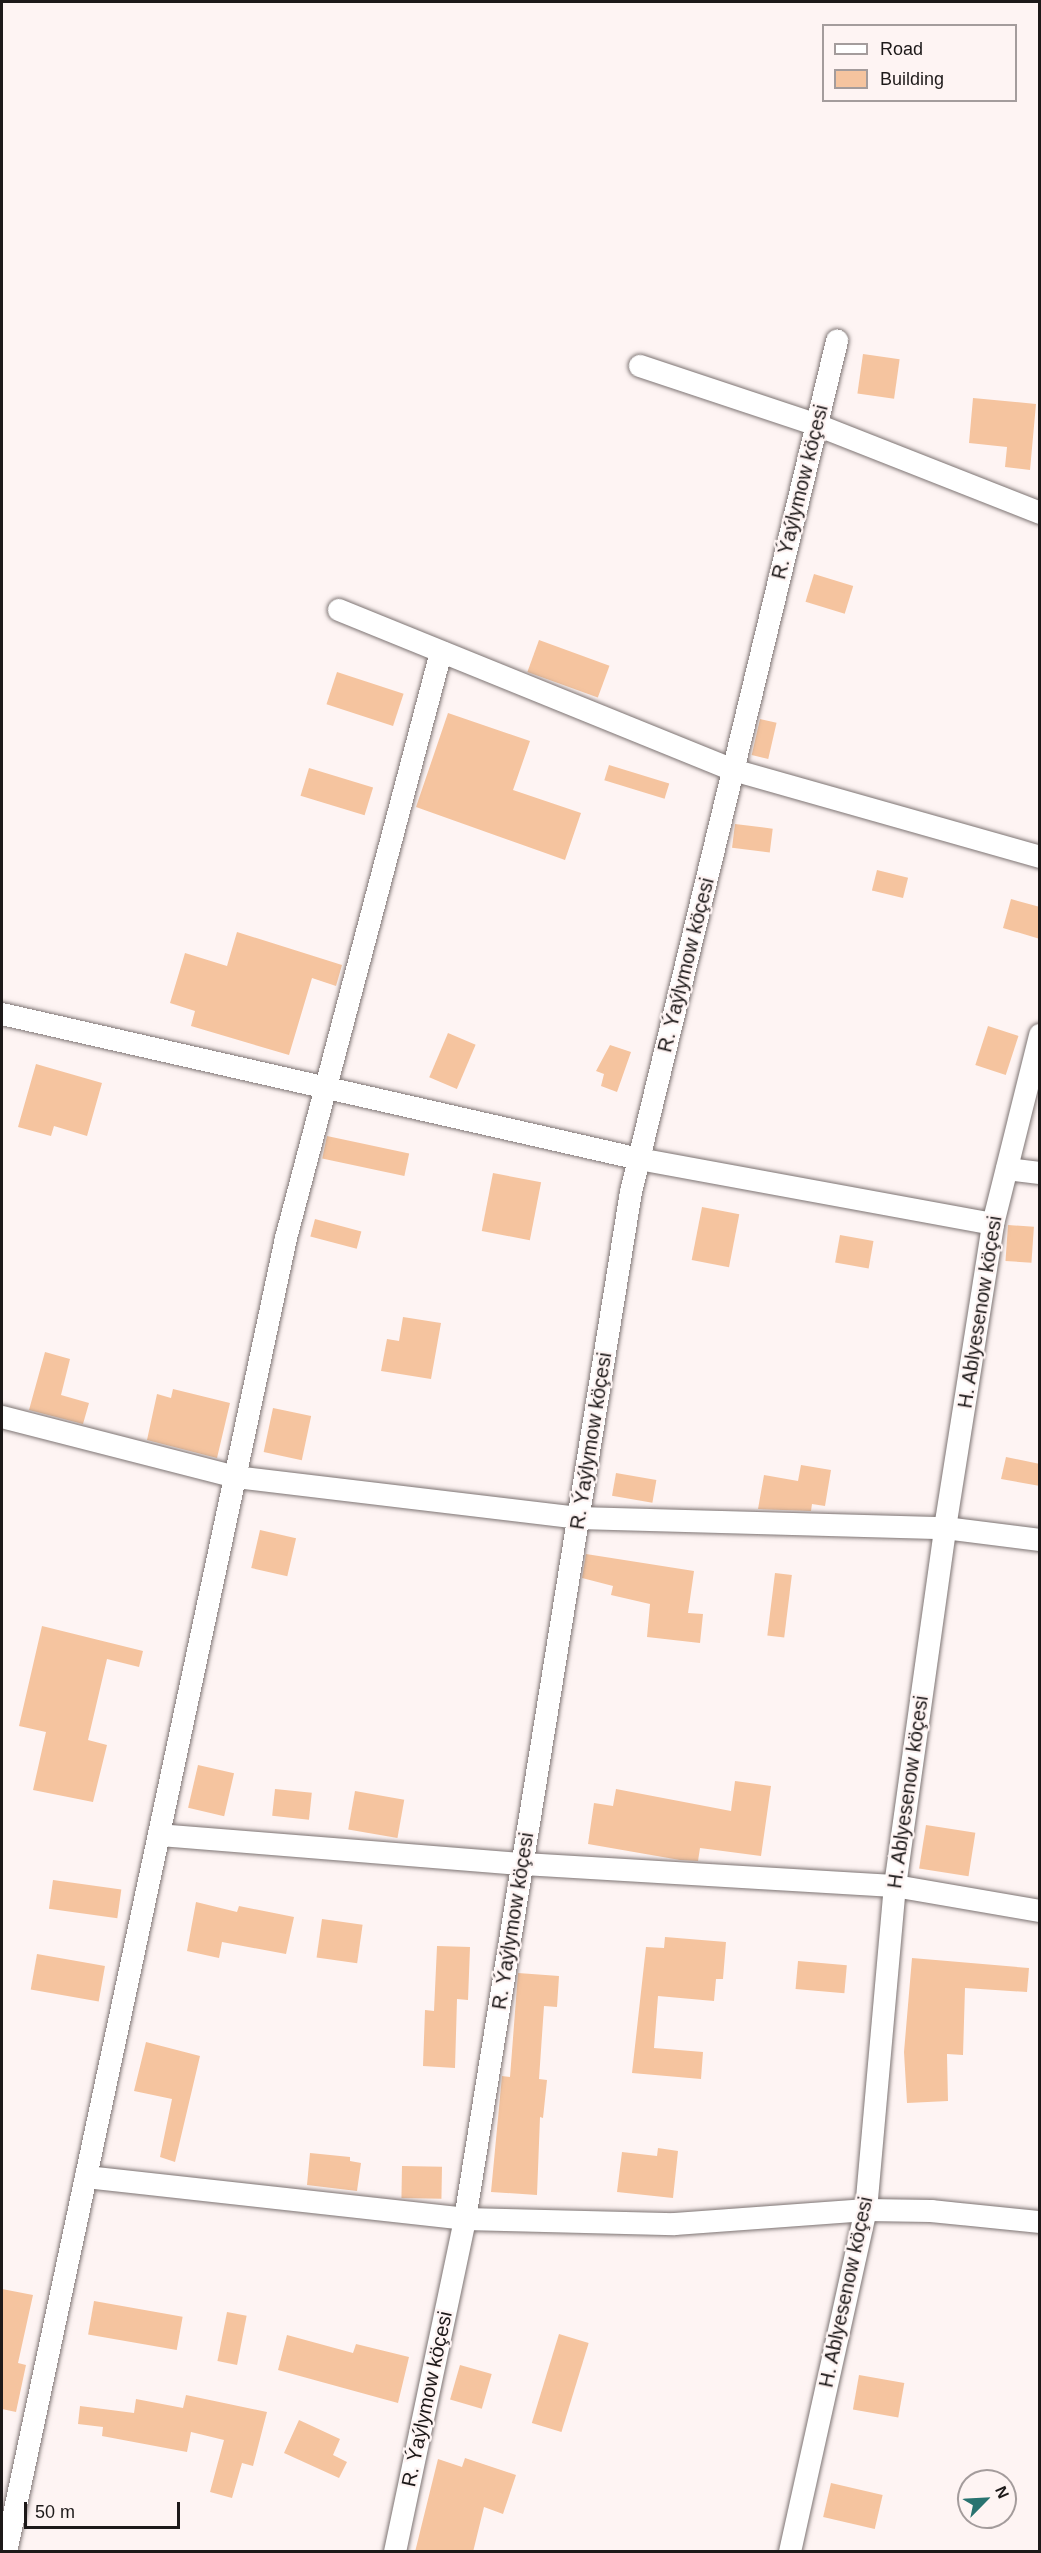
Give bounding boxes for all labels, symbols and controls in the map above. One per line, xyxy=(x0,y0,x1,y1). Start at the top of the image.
legend xyxy=(822,24,1017,102)
text: Road xyxy=(880,39,923,59)
text: Building xyxy=(880,69,944,89)
street label: R. Ýaýlymow köçesi xyxy=(767,402,833,582)
street label: R. Ýaýlymow köçesi xyxy=(653,875,719,1055)
street label: H. Ablyesenow köçesi xyxy=(953,1214,1007,1410)
street label: R. Ýaýlymow köçesi xyxy=(565,1351,617,1531)
street label: H. Ablyesenow köçesi xyxy=(883,1693,933,1891)
street label: R. Ýaýlymow köçesi xyxy=(487,1831,539,2011)
street label: H. Ablyesenow köçesi xyxy=(814,2194,878,2390)
street label: R. Ýaýlymow köçesi xyxy=(397,2309,457,2489)
north arrow xyxy=(957,2469,1017,2529)
text: N xyxy=(992,2484,1012,2501)
scale bar xyxy=(27,2490,183,2528)
text: 50 m xyxy=(35,2502,75,2522)

